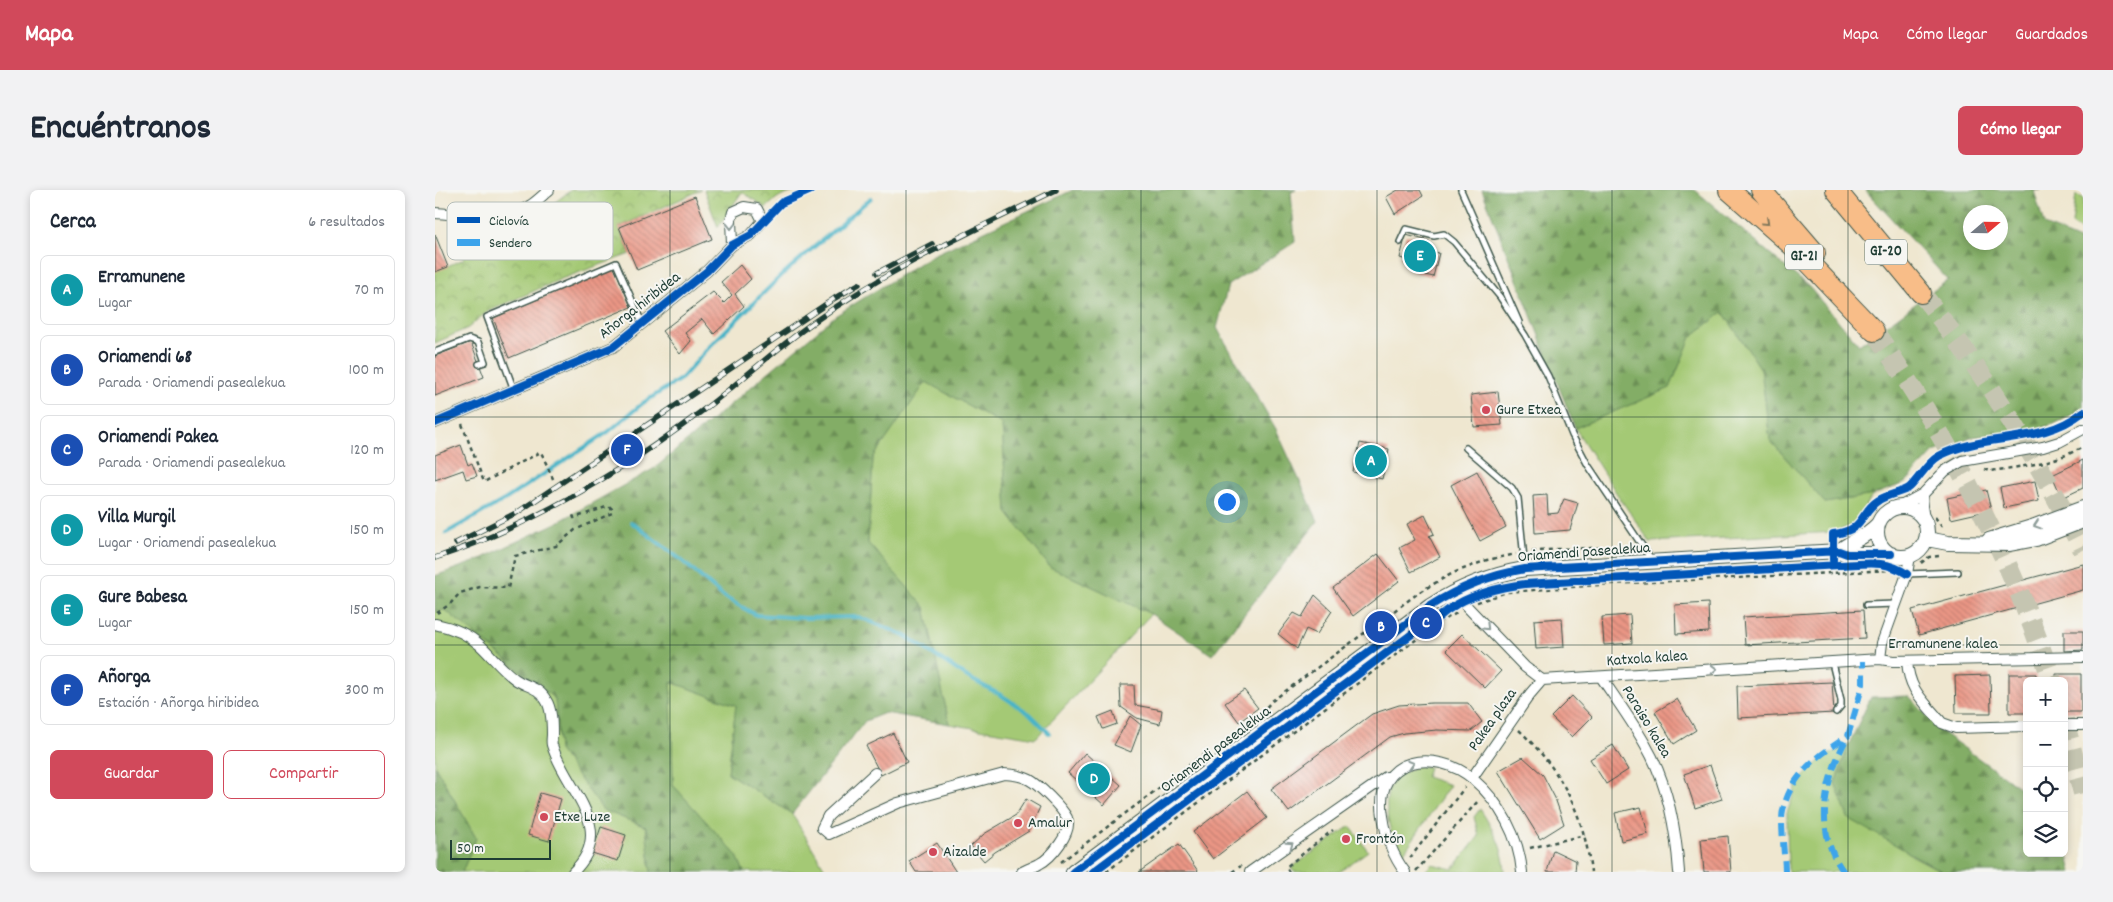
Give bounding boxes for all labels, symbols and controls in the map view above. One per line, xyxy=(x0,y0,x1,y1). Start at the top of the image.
text: Mapa xyxy=(25,18,73,52)
text: Mapa xyxy=(1842,23,1878,48)
text: Cómo llegar xyxy=(1906,23,1987,48)
text: Guardados xyxy=(2015,23,2088,48)
text: Encuéntranos xyxy=(30,105,211,155)
button: Cómo llegar xyxy=(1958,106,2083,155)
legend xyxy=(447,202,613,260)
north arrow xyxy=(1963,205,2008,250)
text: Cerca xyxy=(50,208,96,238)
text: 6 resultados xyxy=(308,211,385,234)
text: Ciclovía xyxy=(489,212,529,232)
one-way arrow xyxy=(1761,216,1770,225)
one-way arrow xyxy=(726,223,736,231)
text: Sendero xyxy=(489,234,532,254)
pin: E xyxy=(1404,237,1436,275)
road number: GI-20 xyxy=(1865,240,1907,264)
road number: GI-21 xyxy=(1785,244,1823,270)
text: Erramunene xyxy=(98,265,185,292)
street label: Añorga hiribidea xyxy=(594,266,686,345)
text: A xyxy=(63,279,71,302)
text: 70 m xyxy=(354,279,384,302)
text: Lugar xyxy=(98,292,132,315)
text: Oriamendi 68 xyxy=(98,345,192,372)
text: B xyxy=(63,359,71,382)
text: 100 m xyxy=(348,359,384,382)
text: Parada · Oriamendi pasealekua xyxy=(98,372,285,395)
place label: Gure Etxea xyxy=(1496,399,1562,422)
marker: Gure Etxea xyxy=(1480,404,1492,416)
text: Oriamendi Pakea xyxy=(98,425,218,452)
pin: F xyxy=(611,431,643,469)
text: C xyxy=(63,439,71,462)
text: 120 m xyxy=(350,439,384,462)
pin: A xyxy=(1355,442,1387,480)
text: Parada · Oriamendi pasealekua xyxy=(98,452,285,475)
your location xyxy=(1214,489,1240,515)
text: Villa Murgil xyxy=(98,505,176,532)
text: D xyxy=(63,519,71,542)
text: 150 m xyxy=(350,519,384,542)
one-way arrow xyxy=(2034,519,2042,529)
text: Lugar · Oriamendi pasealekua xyxy=(98,532,276,555)
street label: Oriamendi pasealekua xyxy=(1517,537,1652,569)
text: Gure Babesa xyxy=(98,585,187,612)
text: E xyxy=(63,599,71,622)
text: 150 m xyxy=(350,599,384,622)
pin: C xyxy=(1410,604,1442,642)
pin: B xyxy=(1365,608,1397,646)
text: Lugar xyxy=(98,612,132,635)
one-way arrow xyxy=(1480,621,1489,630)
street label: Erramunene kalea xyxy=(1888,633,1998,656)
street label: Katxola kalea xyxy=(1606,645,1689,673)
one-way arrow xyxy=(1711,664,1719,675)
text: Añorga xyxy=(98,665,150,692)
map controls xyxy=(2023,677,2068,857)
button: + xyxy=(2023,677,2068,722)
text: F xyxy=(63,679,71,702)
text: 300 m xyxy=(345,679,384,702)
street label: Paraiso kalea xyxy=(1615,681,1677,763)
street label: Pakea plaza xyxy=(1463,684,1523,756)
text: Estación · Añorga hiribidea xyxy=(98,692,259,715)
street label: Oriamendi pasealekua xyxy=(1156,700,1276,799)
button: − xyxy=(2023,722,2068,767)
button: Guardar xyxy=(50,750,213,799)
button: Compartir xyxy=(223,750,385,799)
one-way arrow xyxy=(1406,759,1415,769)
pin: D xyxy=(1078,760,1110,798)
button: locate xyxy=(2023,767,2068,812)
place label: Etxe Luze xyxy=(554,806,610,829)
marker: Etxe Luze xyxy=(538,811,550,823)
place label: Amalur xyxy=(1028,812,1072,835)
button: layers xyxy=(2023,812,2068,857)
marker: Amalur xyxy=(1012,817,1024,829)
place label: Frontón xyxy=(1356,828,1404,851)
marker: Frontón xyxy=(1340,833,1352,845)
scale bar xyxy=(450,837,551,860)
text: 50 m xyxy=(457,839,484,859)
place label: Aizalde xyxy=(943,841,987,864)
one-way arrow xyxy=(1284,842,1294,851)
marker: Aizalde xyxy=(927,846,939,858)

